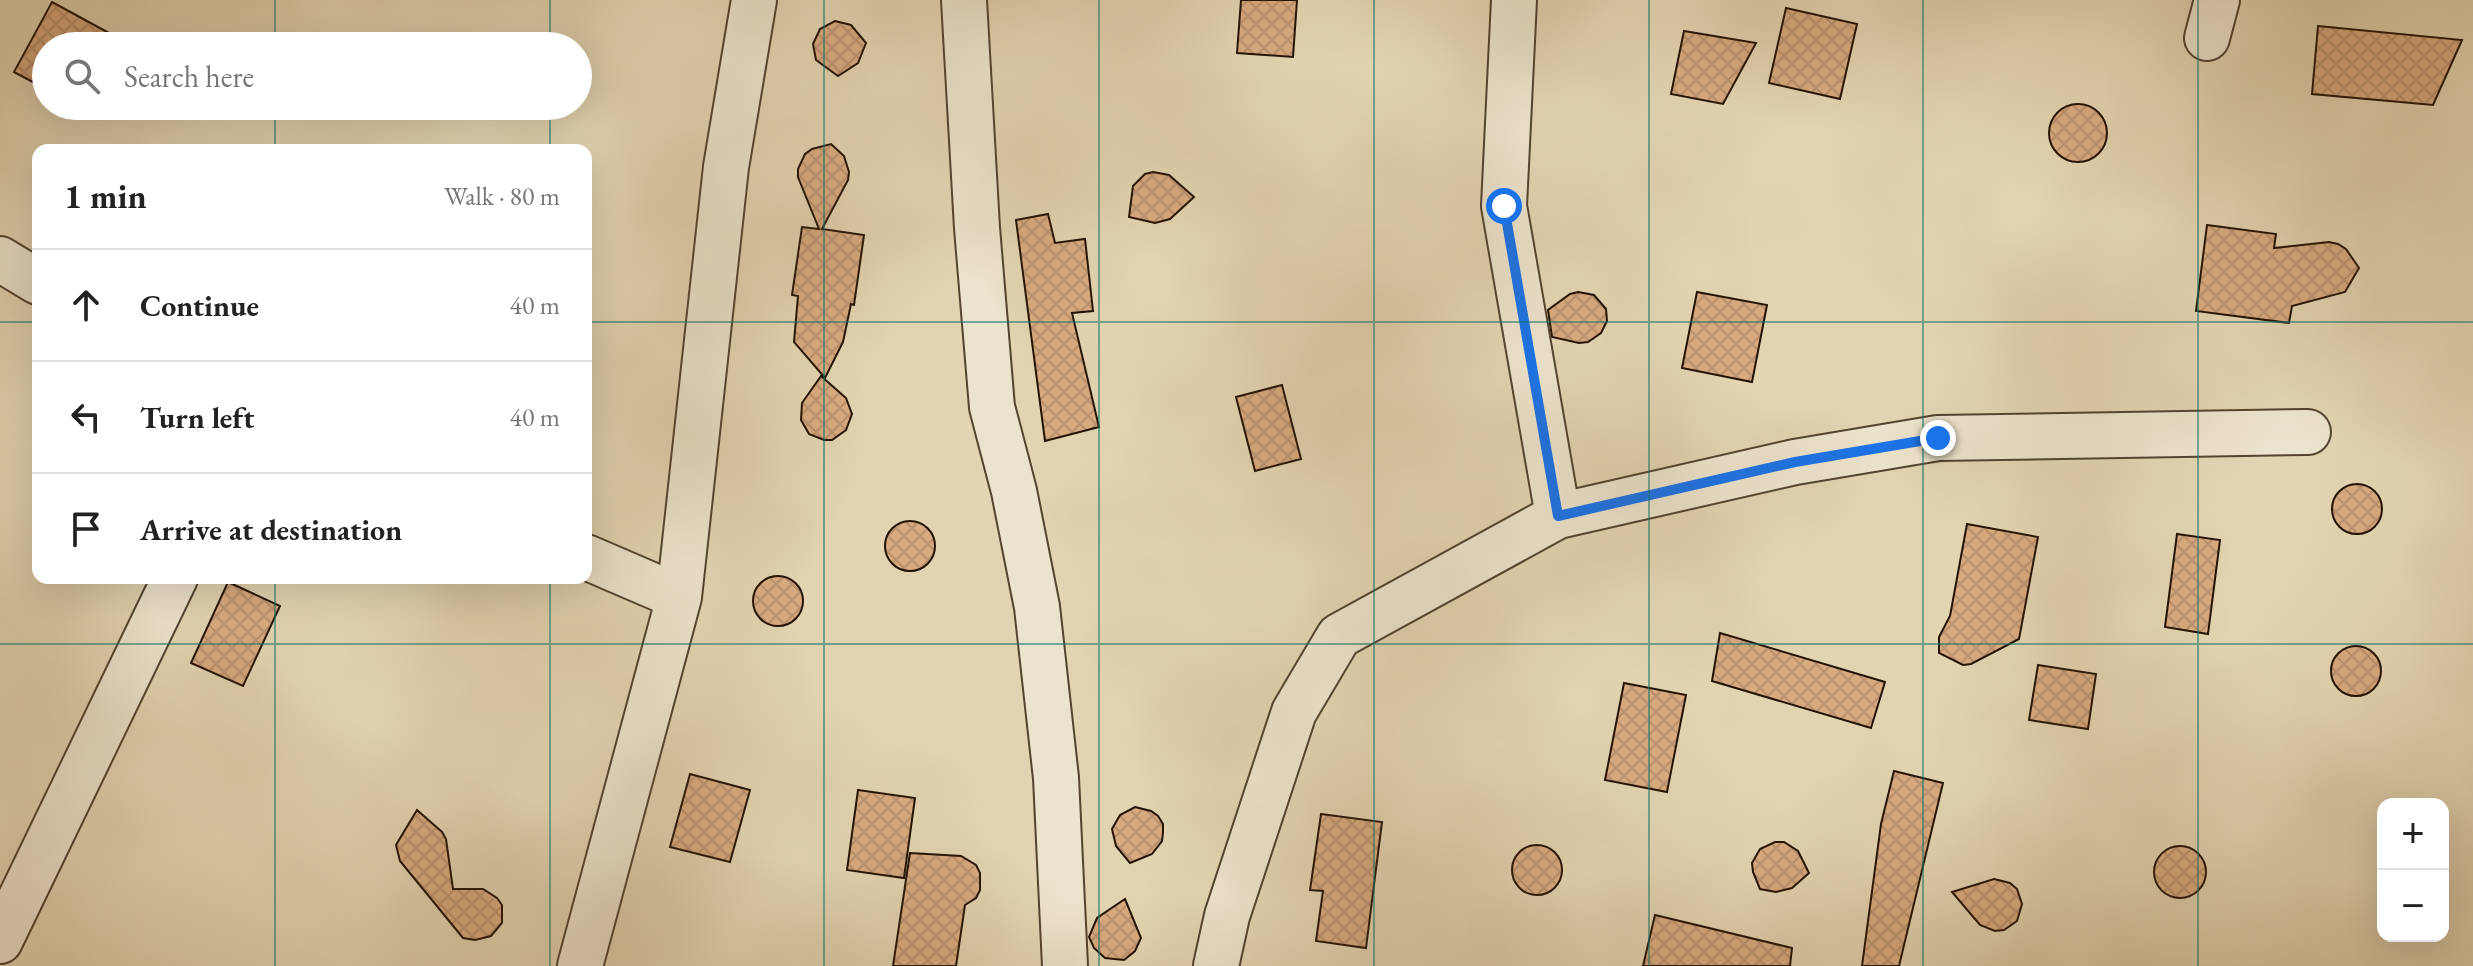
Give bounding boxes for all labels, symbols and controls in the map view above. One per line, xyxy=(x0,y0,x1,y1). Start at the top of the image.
search box xyxy=(32,32,592,120)
icon: search xyxy=(60,54,104,98)
text: Search here xyxy=(124,57,254,96)
text: 1 min xyxy=(64,174,147,218)
text: Walk · 80 m xyxy=(444,179,560,213)
route start xyxy=(1486,188,1522,224)
icon: ahead xyxy=(64,283,108,327)
text: Continue xyxy=(140,286,259,325)
text: 40 m xyxy=(510,288,560,322)
icon: left xyxy=(64,395,108,439)
text: Turn left xyxy=(140,398,254,437)
text: 40 m xyxy=(510,400,560,434)
route end xyxy=(1920,420,1956,456)
icon: arrive xyxy=(64,507,108,551)
text: Arrive at destination xyxy=(140,510,402,549)
map controls xyxy=(2377,798,2449,942)
button: + xyxy=(2377,798,2449,870)
button: − xyxy=(2377,870,2449,942)

